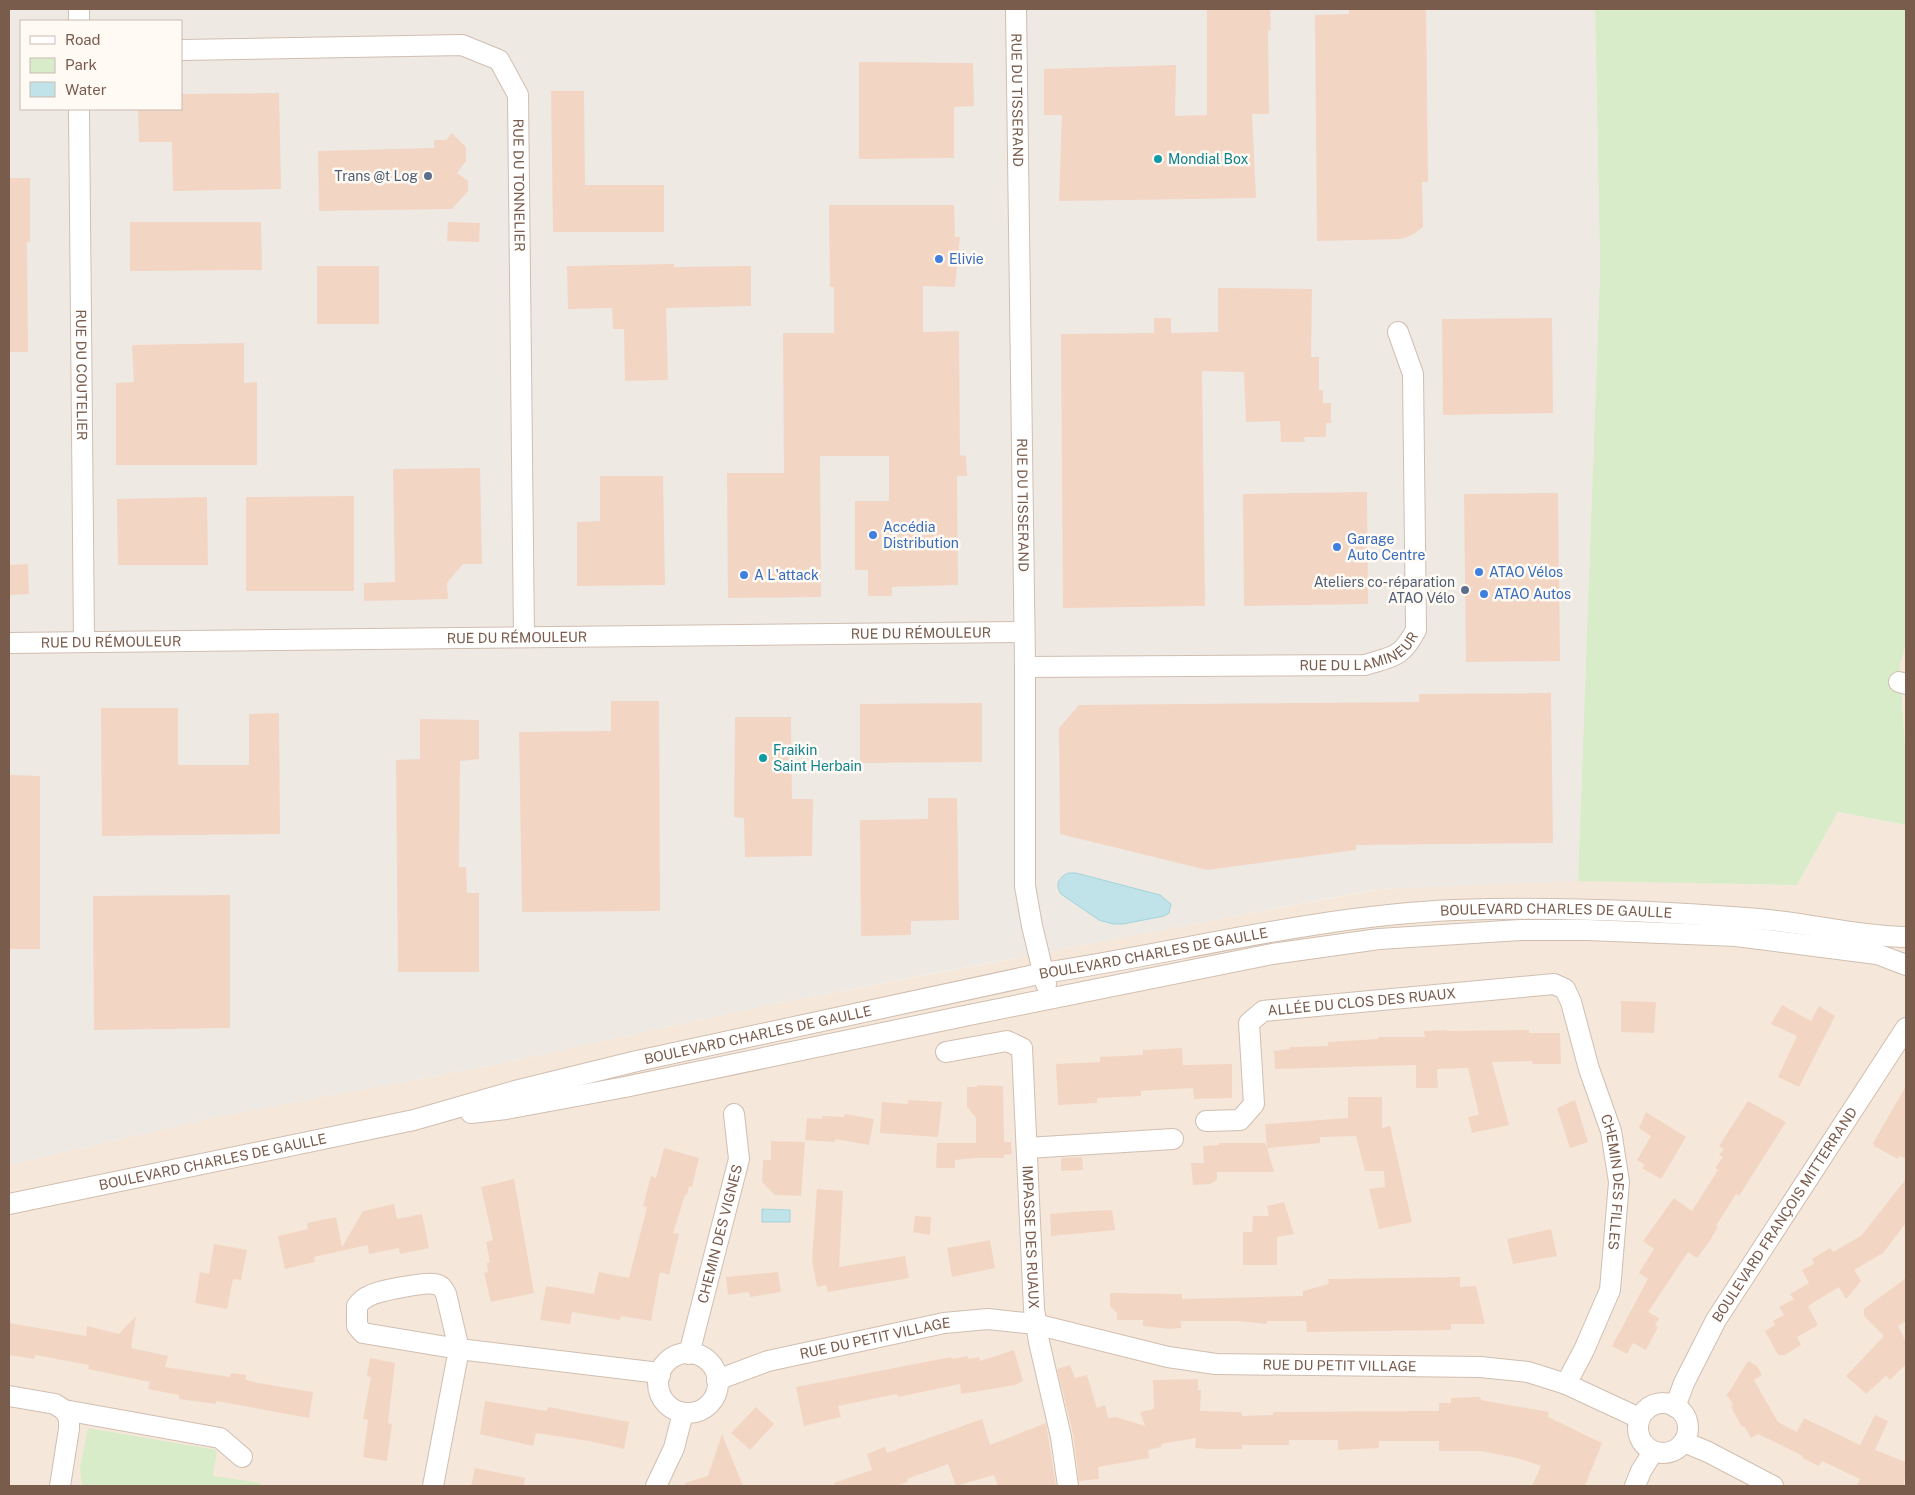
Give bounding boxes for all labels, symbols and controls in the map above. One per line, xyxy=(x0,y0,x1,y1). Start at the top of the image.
legend xyxy=(20,20,182,110)
text: Road xyxy=(65,31,101,48)
street label: RUE DU TISSERAND xyxy=(1008,33,1026,167)
text: Park xyxy=(65,56,97,73)
text: Water xyxy=(65,81,107,98)
street label: RUE DU TONNELIER xyxy=(510,119,528,252)
place label: Mondial Box xyxy=(1168,151,1248,167)
marker: Mondial Box xyxy=(1152,153,1164,165)
place label: Trans @t Log xyxy=(334,168,418,184)
marker: Trans @t Log xyxy=(422,170,434,182)
place label: Elivie xyxy=(949,251,984,267)
marker: Elivie xyxy=(933,253,945,265)
street label: RUE DU COUTELIER xyxy=(73,309,90,441)
street label: RUE DU TISSERAND xyxy=(1014,438,1032,572)
place label: Accédia Distribution xyxy=(883,519,959,551)
marker: Accédia Distribution xyxy=(867,529,879,541)
place label: Garage Auto Centre xyxy=(1347,531,1426,563)
marker: Garage Auto Centre xyxy=(1331,541,1343,553)
place label: ATAO Vélos xyxy=(1489,564,1563,580)
marker: ATAO Vélos xyxy=(1473,566,1485,578)
place label: A L'attack xyxy=(754,567,819,583)
marker: A L'attack xyxy=(738,569,750,581)
place label: Ateliers co-réparation ATAO Vélo xyxy=(1314,574,1455,606)
marker: Ateliers co-réparation ATAO Vélo xyxy=(1459,584,1471,596)
place label: ATAO Autos xyxy=(1494,586,1571,602)
marker: ATAO Autos xyxy=(1478,588,1490,600)
street label: RUE DU RÉMOULEUR xyxy=(851,624,991,642)
street label: RUE DU RÉMOULEUR xyxy=(447,628,587,646)
street label: RUE DU LAMINEUR xyxy=(1299,629,1421,674)
street label: RUE DU RÉMOULEUR xyxy=(41,633,181,651)
place label: Fraikin Saint Herbain xyxy=(773,742,862,774)
marker: Fraikin Saint Herbain xyxy=(757,752,769,764)
street label: BOULEVARD CHARLES DE GAULLE xyxy=(1440,901,1673,921)
street label: BOULEVARD CHARLES DE GAULLE xyxy=(1038,925,1269,982)
street label: ALLÉE DU CLOS DES RUAUX xyxy=(1267,985,1457,1019)
street label: BOULEVARD CHARLES DE GAULLE xyxy=(643,1003,873,1067)
street label: BOULEVARD FRANÇOIS MITTERRAND xyxy=(1709,1104,1860,1325)
street label: CHEMIN DES FILLES xyxy=(1598,1112,1627,1251)
street label: BOULEVARD CHARLES DE GAULLE xyxy=(97,1130,328,1193)
street label: CHEMIN DES VIGNES xyxy=(694,1163,745,1305)
street label: IMPASSE DES RUAUX xyxy=(1019,1165,1042,1310)
street label: RUE DU PETIT VILLAGE xyxy=(798,1314,951,1362)
street label: RUE DU PETIT VILLAGE xyxy=(1263,1357,1417,1374)

